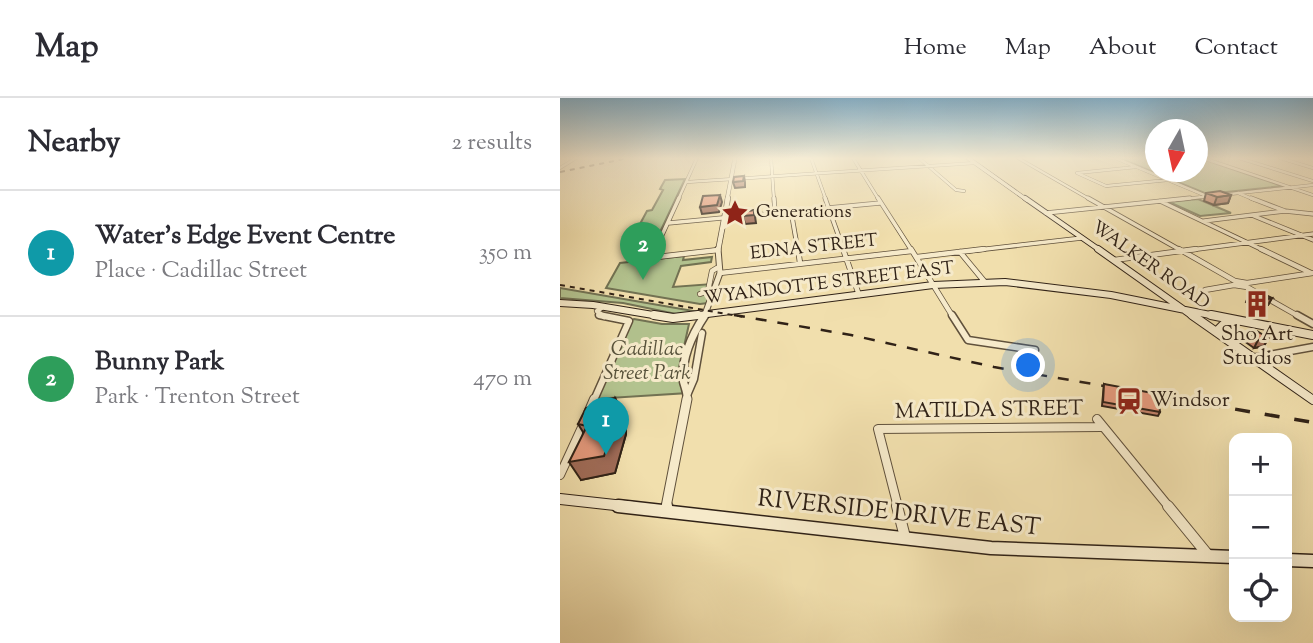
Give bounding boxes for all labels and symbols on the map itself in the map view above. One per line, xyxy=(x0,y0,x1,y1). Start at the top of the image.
north arrow xyxy=(1145,119,1208,182)
place icon: Generations xyxy=(720,198,750,228)
place label: Generations xyxy=(756,200,852,226)
street label: WALKER ROAD xyxy=(1085,215,1215,317)
pin: 2 xyxy=(620,222,666,280)
street label: EDNA STREET xyxy=(749,228,879,268)
street label: WYANDOTTE STREET EAST xyxy=(702,256,956,312)
building icon: Sho Art Studios xyxy=(1242,289,1272,319)
place label: Sho Art Studios xyxy=(1221,320,1293,374)
park label: Cadillac Street Park xyxy=(603,335,691,389)
your location xyxy=(1011,348,1045,382)
station icon: Windsor xyxy=(1114,386,1144,416)
place label: Windsor xyxy=(1150,386,1230,416)
street label: MATILDA STREET xyxy=(895,394,1084,428)
pin: 1 xyxy=(583,397,629,455)
street label: RIVERSIDE DRIVE EAST xyxy=(756,482,1042,546)

